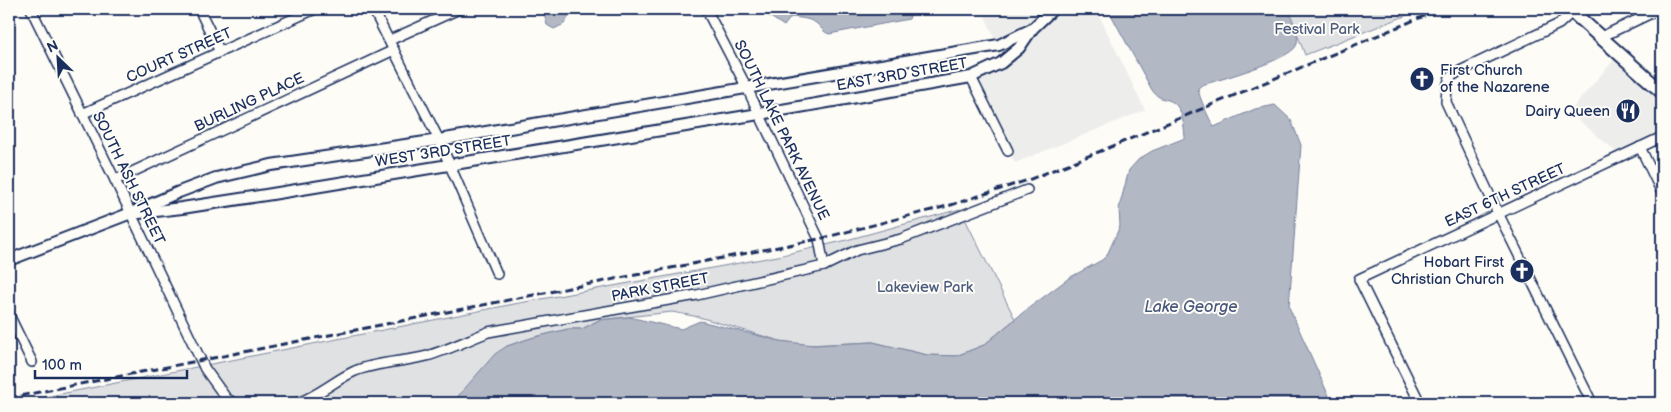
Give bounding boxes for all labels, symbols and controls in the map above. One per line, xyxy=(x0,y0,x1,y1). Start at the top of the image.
park label: Festival Park xyxy=(1274,20,1360,39)
street label: COURT STREET xyxy=(123,24,235,87)
north arrow xyxy=(32,32,82,82)
text: N xyxy=(44,37,61,57)
street label: SOUTH LAKE PARK AVENUE xyxy=(730,37,834,224)
street label: EAST 3RD STREET xyxy=(835,54,969,95)
place label: First Church of the Nazarene xyxy=(1440,61,1550,97)
church icon: First Church of the Nazarene xyxy=(1409,66,1435,92)
street label: BURLING PLACE xyxy=(191,69,307,136)
restaurant icon: Dairy Queen xyxy=(1615,98,1641,124)
place label: Dairy Queen xyxy=(1525,102,1610,121)
street label: SOUTH ASH STREET xyxy=(88,109,169,248)
street label: WEST 3RD STREET xyxy=(374,131,512,172)
street label: EAST 6TH STREET xyxy=(1442,159,1569,232)
place label: Hobart First Christian Church xyxy=(1391,253,1504,289)
church icon: Hobart First Christian Church xyxy=(1509,258,1535,284)
street label: PARK STREET xyxy=(610,269,710,306)
park label: Lakeview Park xyxy=(877,278,974,297)
water label: Lake George xyxy=(1144,298,1238,317)
scale bar xyxy=(35,347,188,379)
text: 100 m xyxy=(42,356,82,375)

